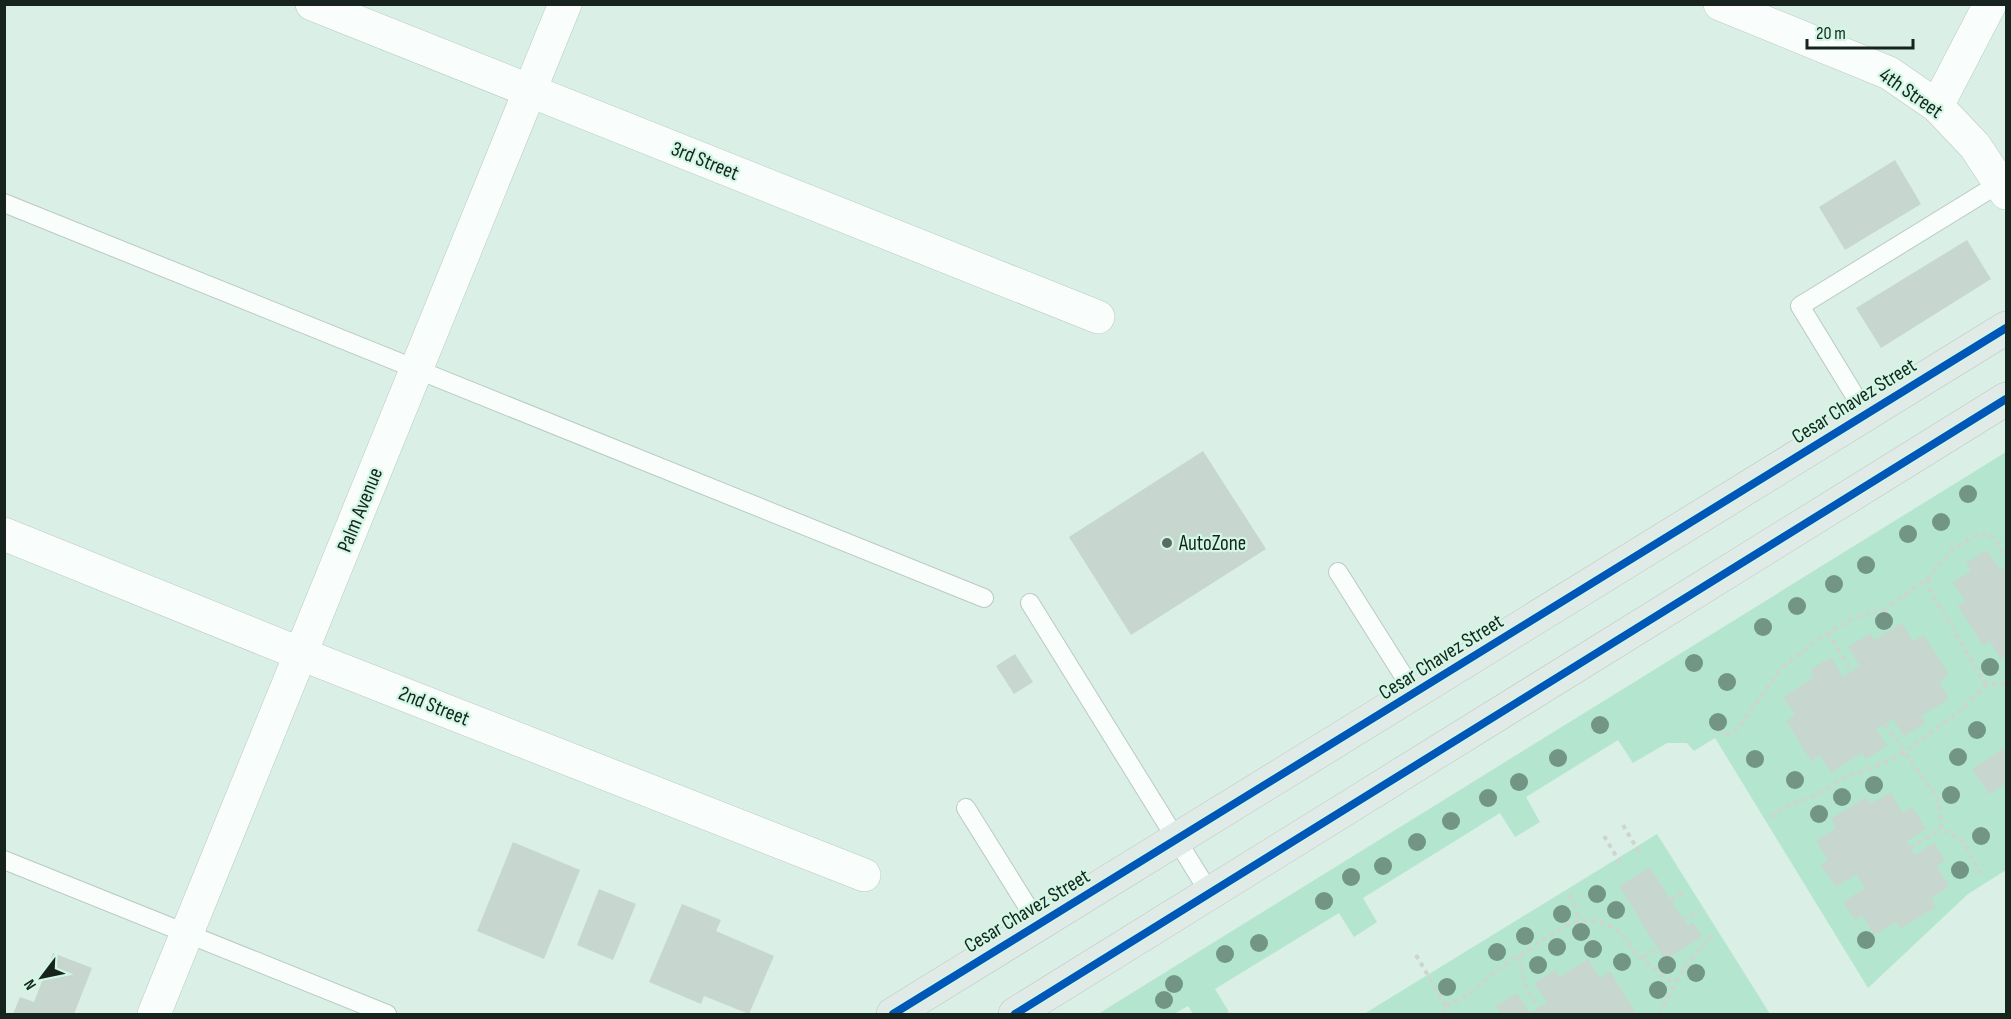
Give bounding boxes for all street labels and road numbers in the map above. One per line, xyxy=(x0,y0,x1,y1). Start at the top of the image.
street label: 4th Street xyxy=(1874,62,1948,124)
street label: 3rd Street xyxy=(667,136,743,186)
street label: Cesar Chavez Street xyxy=(1787,353,1921,449)
street label: Palm Avenue xyxy=(332,464,388,556)
street label: Cesar Chavez Street xyxy=(1374,609,1508,705)
street label: 2nd Street xyxy=(395,681,473,731)
street label: Cesar Chavez Street xyxy=(960,864,1094,958)

